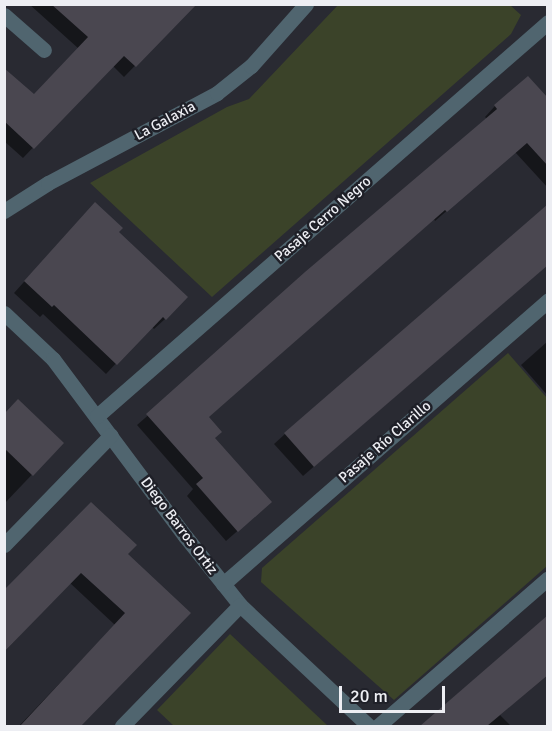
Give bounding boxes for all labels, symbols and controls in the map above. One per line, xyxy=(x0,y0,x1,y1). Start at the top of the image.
street label: La Galaxia xyxy=(131,97,199,145)
street label: Pasaje Cerro Negro xyxy=(271,172,375,266)
street label: Pasaje Río Clarillo xyxy=(335,397,435,487)
street label: Diego Barros Ortiz xyxy=(137,474,221,578)
scale bar xyxy=(342,674,448,712)
text: 20 m xyxy=(350,685,388,707)

